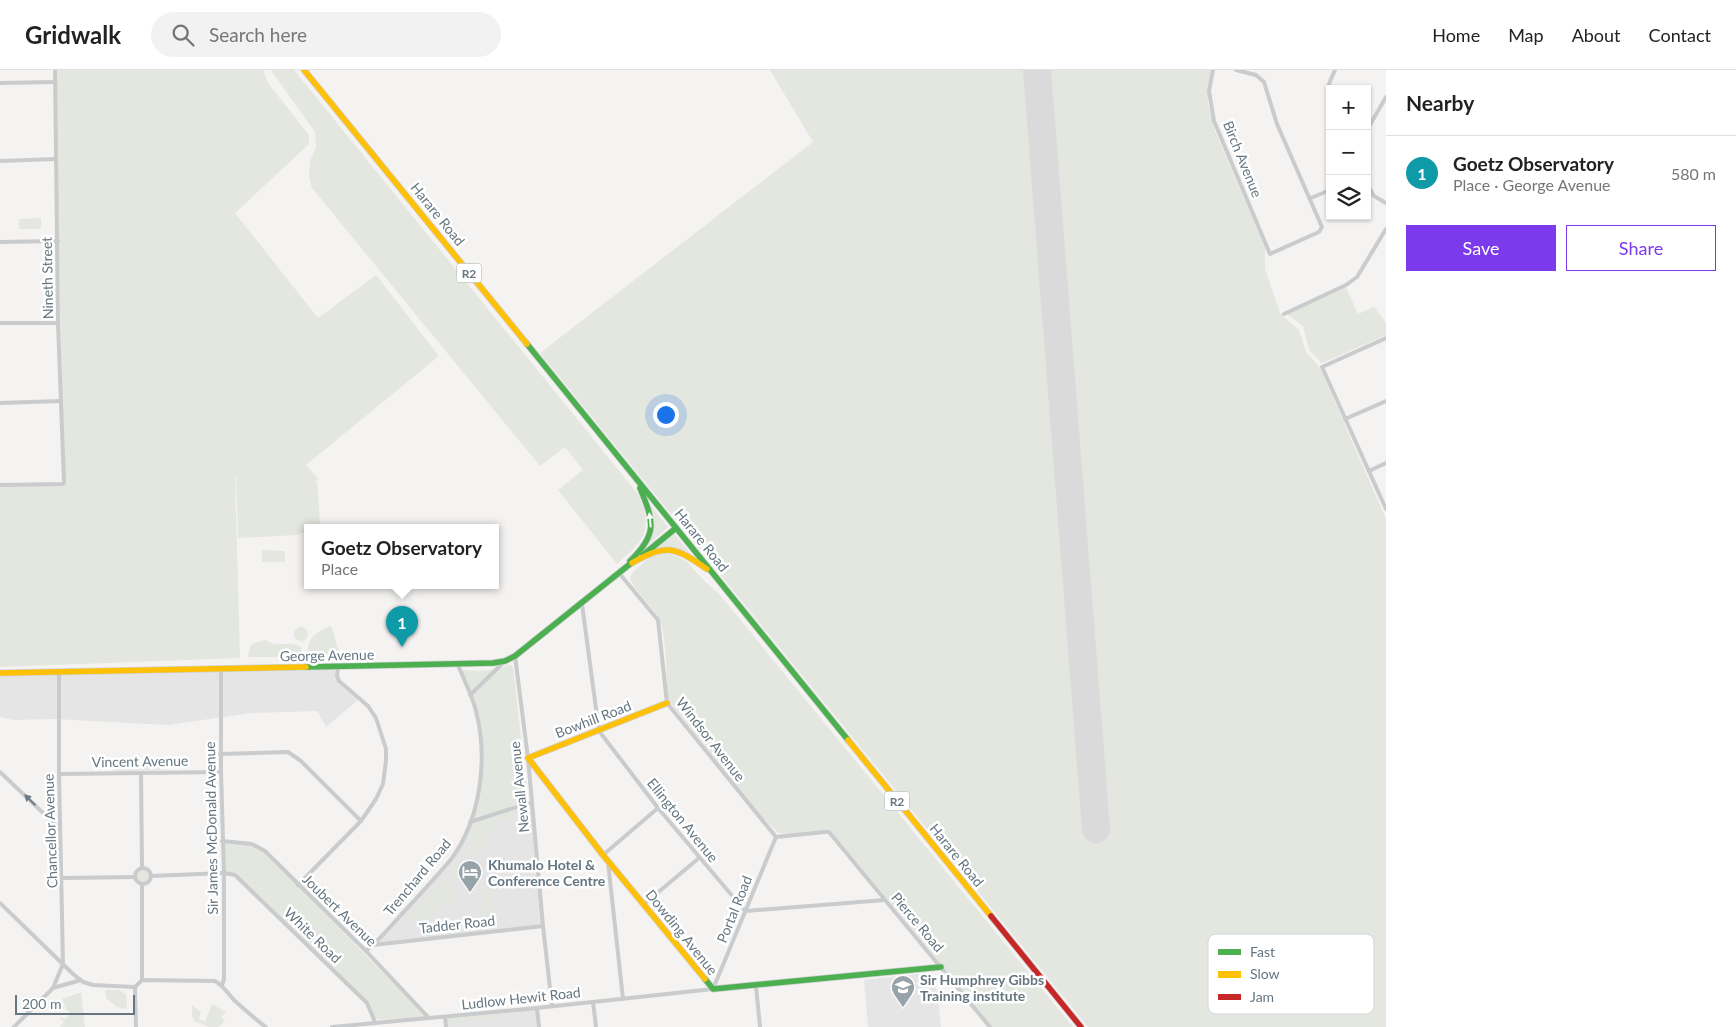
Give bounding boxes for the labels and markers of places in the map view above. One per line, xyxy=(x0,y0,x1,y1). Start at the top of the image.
pin: 1 xyxy=(386,606,418,647)
place label: Khumalo Hotel & Conference Centre xyxy=(488,856,606,889)
hotel icon: Khumalo Hotel & Conference Centre xyxy=(457,859,483,893)
place label: Sir Humphrey Gibbs Training institute xyxy=(920,971,1044,1004)
school or university icon: Sir Humphrey Gibbs Training institute xyxy=(890,974,916,1008)

